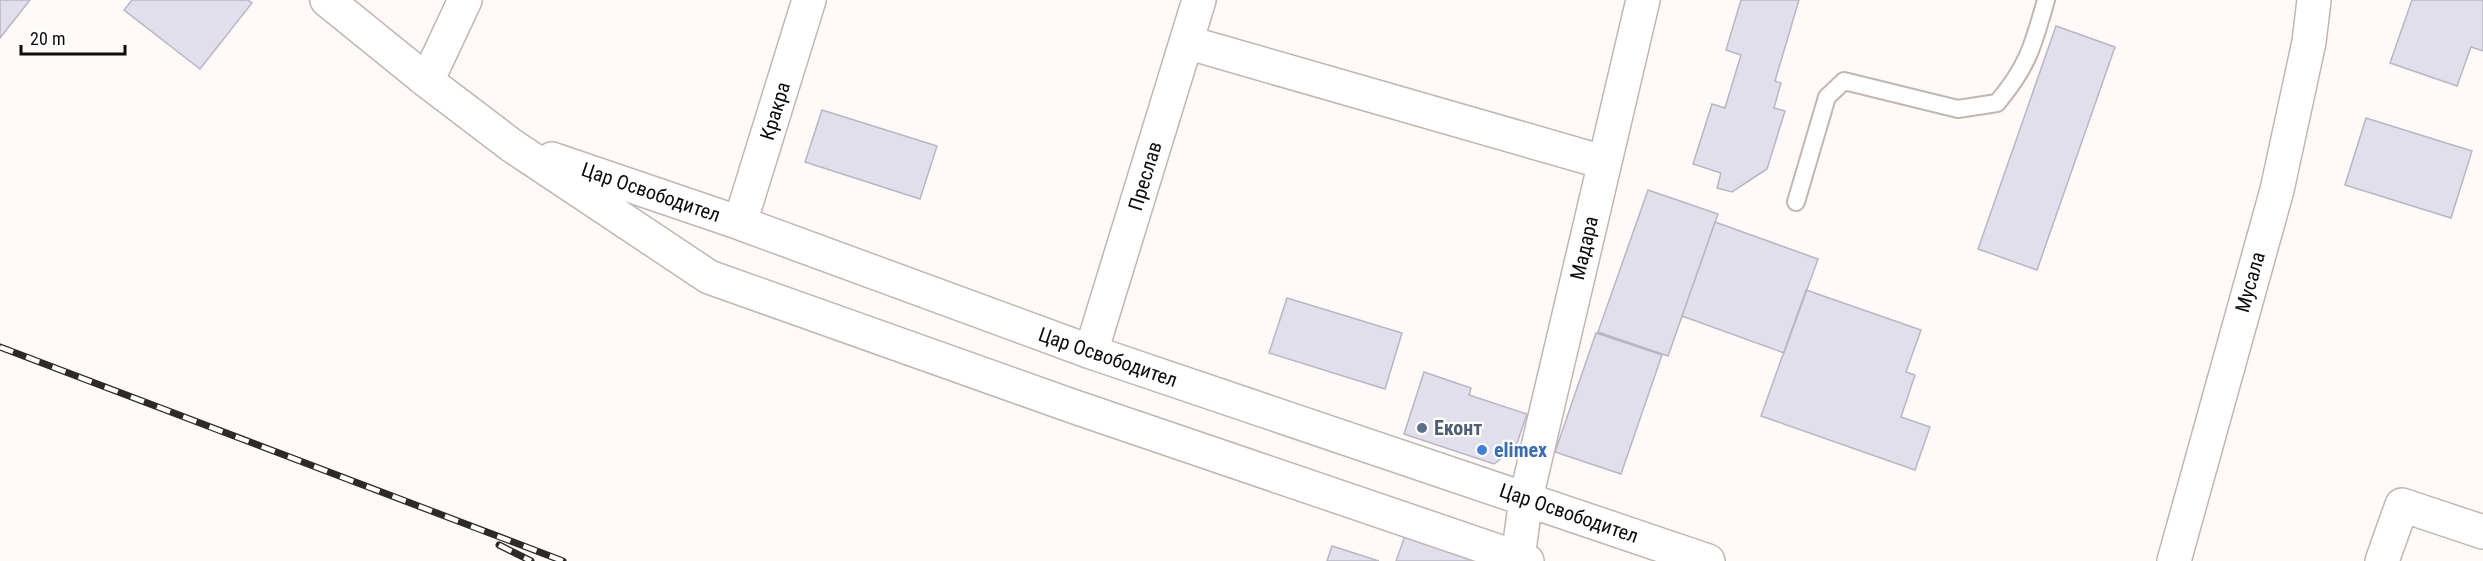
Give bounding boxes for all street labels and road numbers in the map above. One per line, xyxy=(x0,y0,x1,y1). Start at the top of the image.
street label: Кракра xyxy=(755,79,795,143)
street label: Преслав xyxy=(1123,139,1167,213)
street label: Цар Освободител xyxy=(578,157,724,227)
street label: Мадара xyxy=(1565,214,1603,282)
street label: Мусала xyxy=(2230,249,2270,315)
street label: Цар Освободител xyxy=(1035,322,1181,392)
street label: Цар Освободител xyxy=(1496,478,1642,548)

